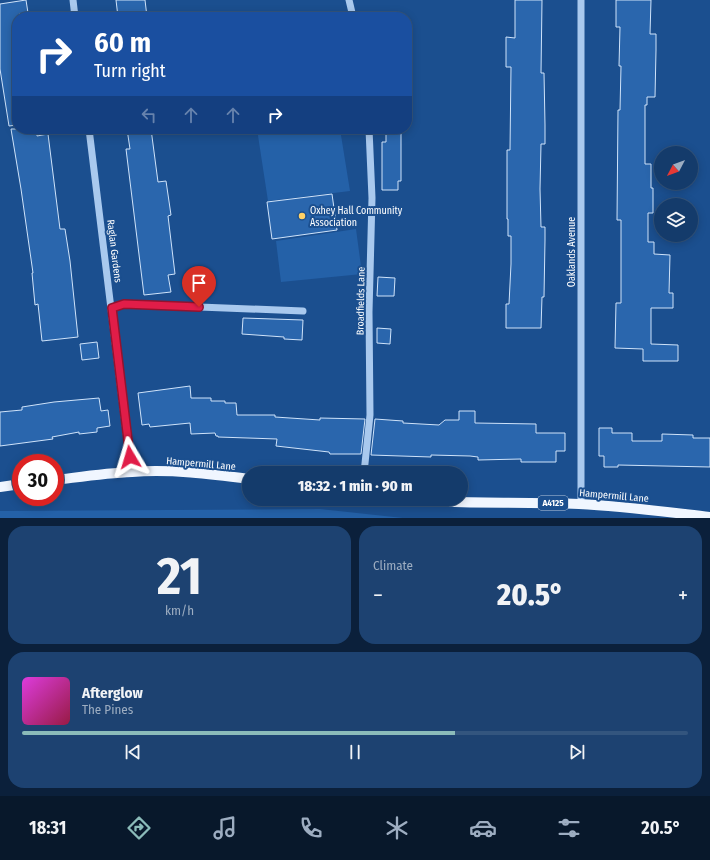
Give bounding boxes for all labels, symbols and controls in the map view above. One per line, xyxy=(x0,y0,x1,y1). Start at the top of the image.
text: 60 m xyxy=(94,26,151,59)
icon: right xyxy=(28,28,80,80)
text: Turn right xyxy=(94,60,166,82)
icon: left xyxy=(138,104,160,126)
icon: ahead xyxy=(180,104,202,126)
icon: ahead xyxy=(222,104,244,126)
icon: right xyxy=(264,104,286,126)
north arrow xyxy=(654,146,698,190)
map controls xyxy=(654,146,698,242)
button: layers xyxy=(654,198,698,242)
place label: Oxhey Hall Community Association xyxy=(310,205,403,229)
marker: Oxhey Hall Community Association xyxy=(297,211,307,221)
street label: Oaklands Avenue xyxy=(566,217,578,287)
street label: Raglan Gardens xyxy=(104,219,124,283)
pin xyxy=(182,266,216,307)
street label: Broadfields Lane xyxy=(354,267,368,335)
icon: arrive xyxy=(188,272,210,294)
position arrow xyxy=(109,436,151,478)
speed limit sign: 30 xyxy=(12,454,64,506)
street label: Hampermill Lane xyxy=(166,455,236,473)
text: 18:32 · 1 min · 90 m xyxy=(298,477,412,495)
street label: Hampermill Lane xyxy=(579,487,649,505)
road number: A4125 xyxy=(538,496,568,510)
text: 21 xyxy=(157,545,202,608)
text: Climate xyxy=(373,558,413,573)
text: 20.5° xyxy=(497,577,564,613)
text: − xyxy=(373,582,383,609)
text: + xyxy=(678,582,688,609)
text: km/h xyxy=(165,603,194,618)
text: Afterglow xyxy=(82,684,143,702)
text: The Pines xyxy=(82,702,133,717)
icon: previous xyxy=(122,741,144,763)
icon: pause xyxy=(344,741,366,763)
icon: next xyxy=(566,741,588,763)
icon: directions xyxy=(125,814,153,842)
icon: music xyxy=(211,814,239,842)
icon: phone xyxy=(297,814,325,842)
icon: climate xyxy=(383,814,411,842)
icon: car xyxy=(469,814,497,842)
icon: filters xyxy=(555,814,583,842)
text: 18:31 xyxy=(29,817,66,839)
text: 20.5° xyxy=(641,817,681,839)

